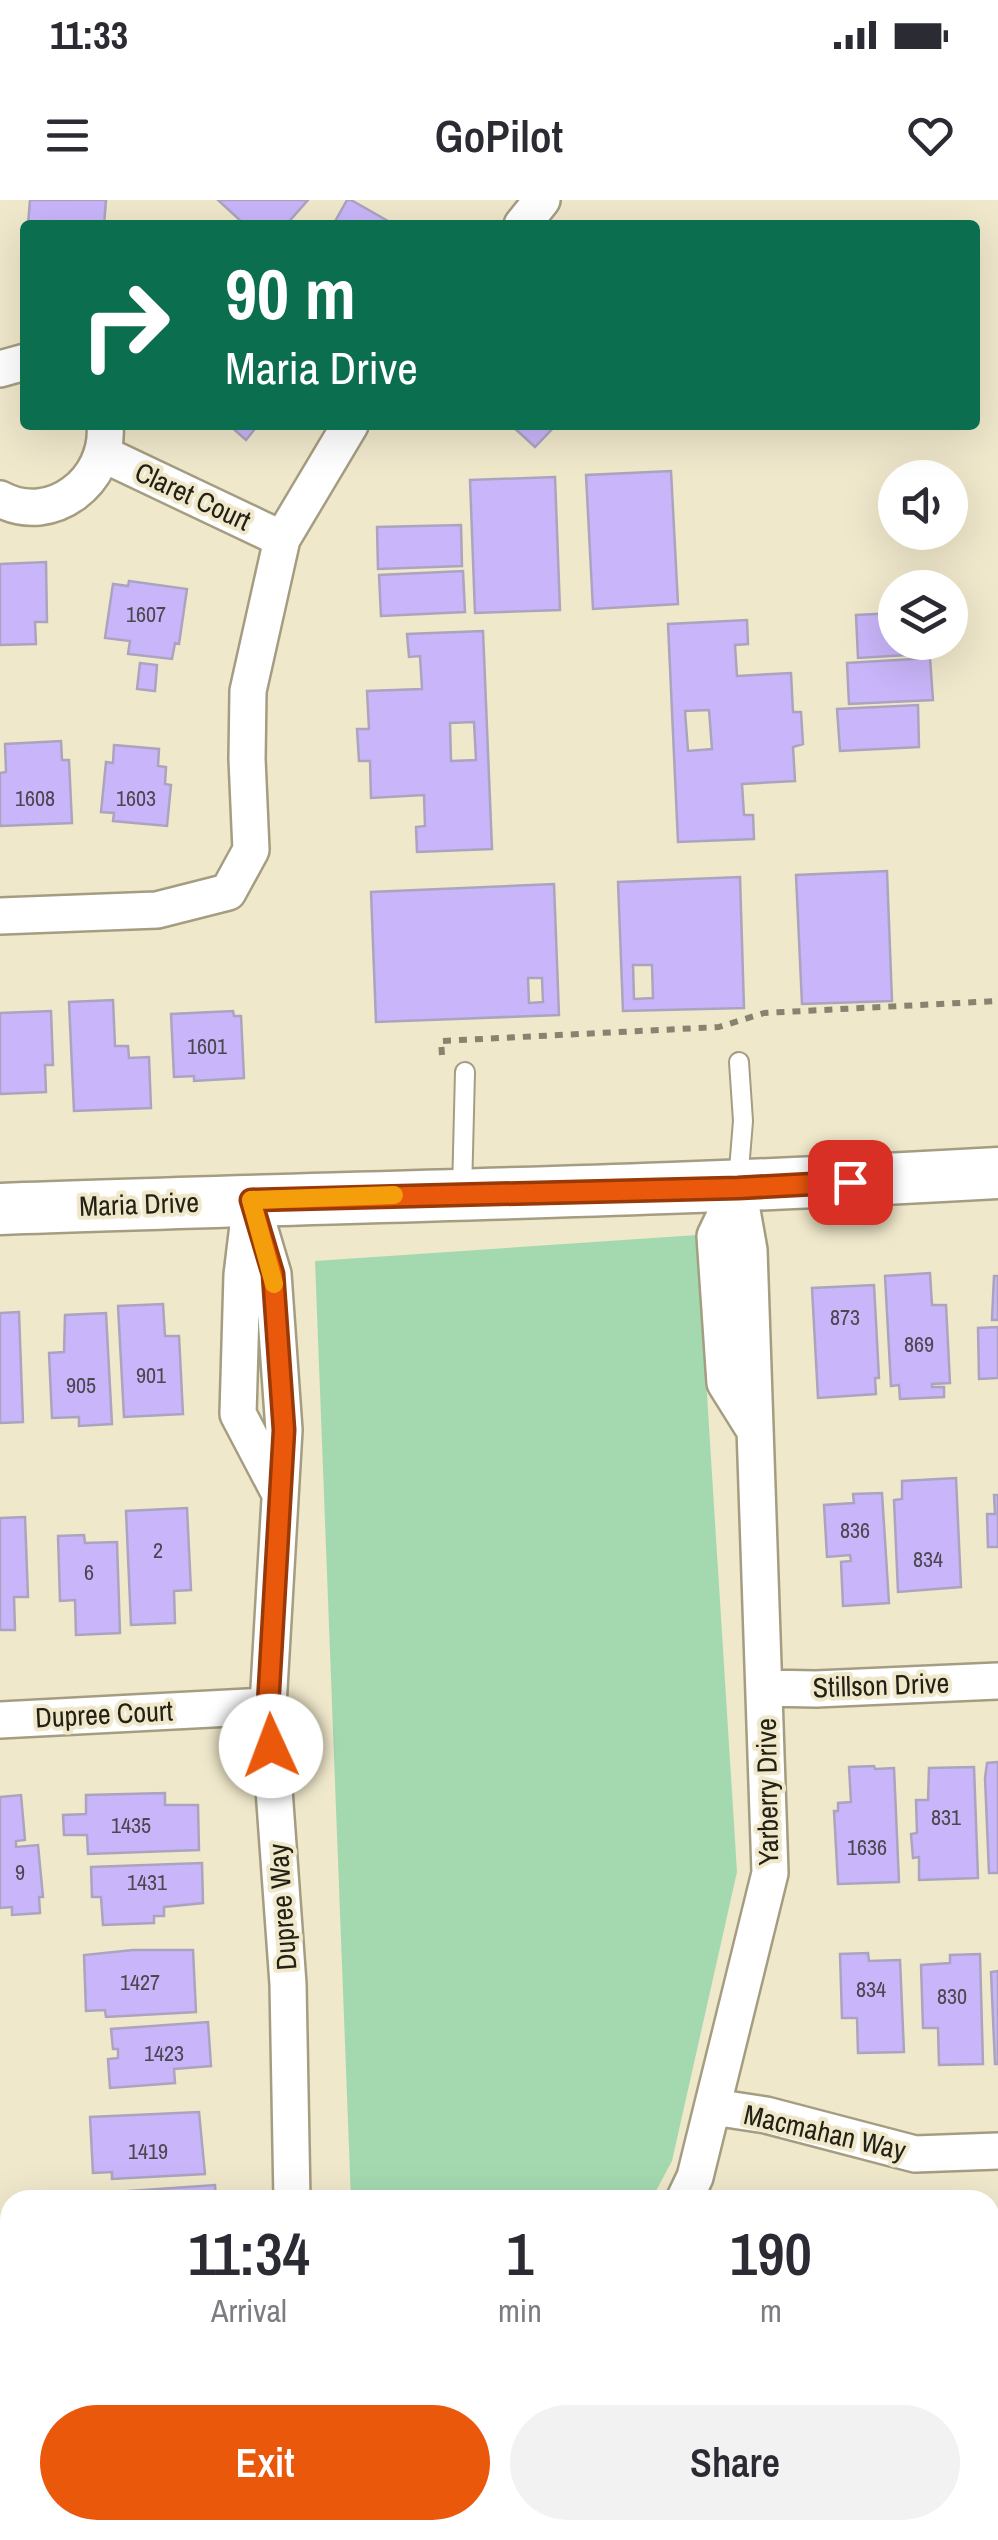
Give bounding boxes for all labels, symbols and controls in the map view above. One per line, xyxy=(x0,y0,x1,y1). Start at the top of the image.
text: 11:33 xyxy=(50,10,128,61)
text: GoPilot xyxy=(435,105,563,166)
icon: menu xyxy=(40,108,95,163)
icon: heart xyxy=(903,108,958,163)
text: 90 m xyxy=(225,247,356,341)
icon: right xyxy=(60,260,190,390)
text: Maria Drive xyxy=(225,337,418,398)
street label: Claret Court xyxy=(129,453,257,539)
map controls xyxy=(878,460,968,660)
button: sound xyxy=(878,460,968,550)
button: layers xyxy=(878,570,968,660)
house number: 1607 xyxy=(126,599,166,629)
house number: 1608 xyxy=(15,783,55,813)
house number: 1603 xyxy=(116,783,156,813)
house number: 1601 xyxy=(187,1031,227,1061)
pin xyxy=(808,1140,893,1225)
icon: arrive xyxy=(823,1155,878,1210)
street label: Maria Drive xyxy=(78,1183,200,1225)
house number: 873 xyxy=(830,1302,860,1332)
house number: 869 xyxy=(904,1329,934,1359)
house number: 901 xyxy=(136,1360,166,1390)
house number: 905 xyxy=(66,1370,96,1400)
house number: 836 xyxy=(840,1515,870,1545)
house number: 2 xyxy=(153,1535,163,1565)
house number: 834 xyxy=(913,1544,943,1574)
house number: 6 xyxy=(84,1557,94,1587)
street label: Stillson Drive xyxy=(812,1664,950,1706)
street label: Dupree Court xyxy=(34,1691,174,1737)
position arrow xyxy=(219,1694,323,1798)
street label: Yarberry Drive xyxy=(747,1718,787,1866)
house number: 831 xyxy=(931,1802,961,1832)
house number: 1435 xyxy=(111,1810,151,1840)
house number: 1636 xyxy=(847,1832,887,1862)
street label: Dupree Way xyxy=(259,1842,305,1972)
house number: 9 xyxy=(15,1857,25,1887)
house number: 1431 xyxy=(127,1867,167,1897)
house number: 1427 xyxy=(120,1967,160,1997)
house number: 834 xyxy=(856,1974,886,2004)
house number: 830 xyxy=(937,1981,967,2011)
house number: 1423 xyxy=(144,2038,184,2068)
street label: Macmahan Way xyxy=(740,2095,910,2169)
house number: 1419 xyxy=(128,2136,168,2166)
text: 11:34 xyxy=(188,2213,310,2294)
text: 1 xyxy=(506,2213,534,2294)
text: 190 xyxy=(730,2213,812,2294)
text: Arrival xyxy=(211,2289,287,2332)
text: min xyxy=(498,2289,542,2332)
text: m xyxy=(760,2289,782,2332)
button: Exit xyxy=(40,2405,490,2520)
button: Share xyxy=(510,2405,960,2520)

